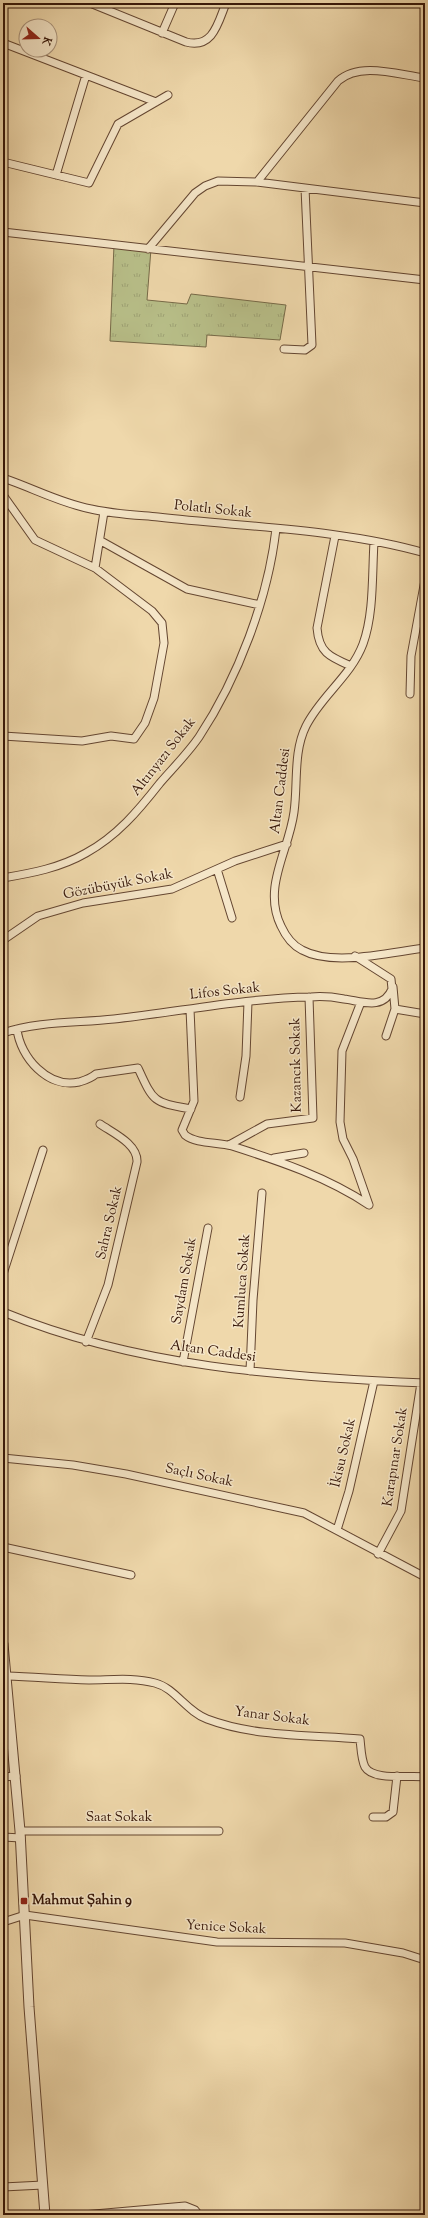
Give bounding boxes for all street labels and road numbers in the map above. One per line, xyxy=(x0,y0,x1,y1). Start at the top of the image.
street label: Polatlı Sokak xyxy=(173,496,253,524)
street label: Altınyazı Sokak xyxy=(127,713,201,801)
street label: Altan Caddesi xyxy=(266,747,296,835)
street label: Gözübüyük Sokak xyxy=(61,864,175,905)
street label: Lifos Sokak xyxy=(189,978,262,1006)
street label: Kazancık Sokak xyxy=(286,1017,308,1113)
street label: Sahra Sokak xyxy=(92,1184,128,1262)
street label: Kumluca Sokak xyxy=(230,1233,256,1329)
street label: Saydam Sokak xyxy=(168,1236,203,1326)
street label: Altan Caddesi xyxy=(169,1336,257,1368)
street label: Karapınar Sokak xyxy=(378,1406,414,1508)
street label: İkisu Sokak xyxy=(326,1416,362,1490)
street label: Saçlı Sokak xyxy=(163,1459,235,1493)
street label: Yanar Sokak xyxy=(233,1702,311,1732)
street label: Saat Sokak xyxy=(86,1808,153,1828)
street label: Yenice Sokak xyxy=(185,1916,267,1940)

